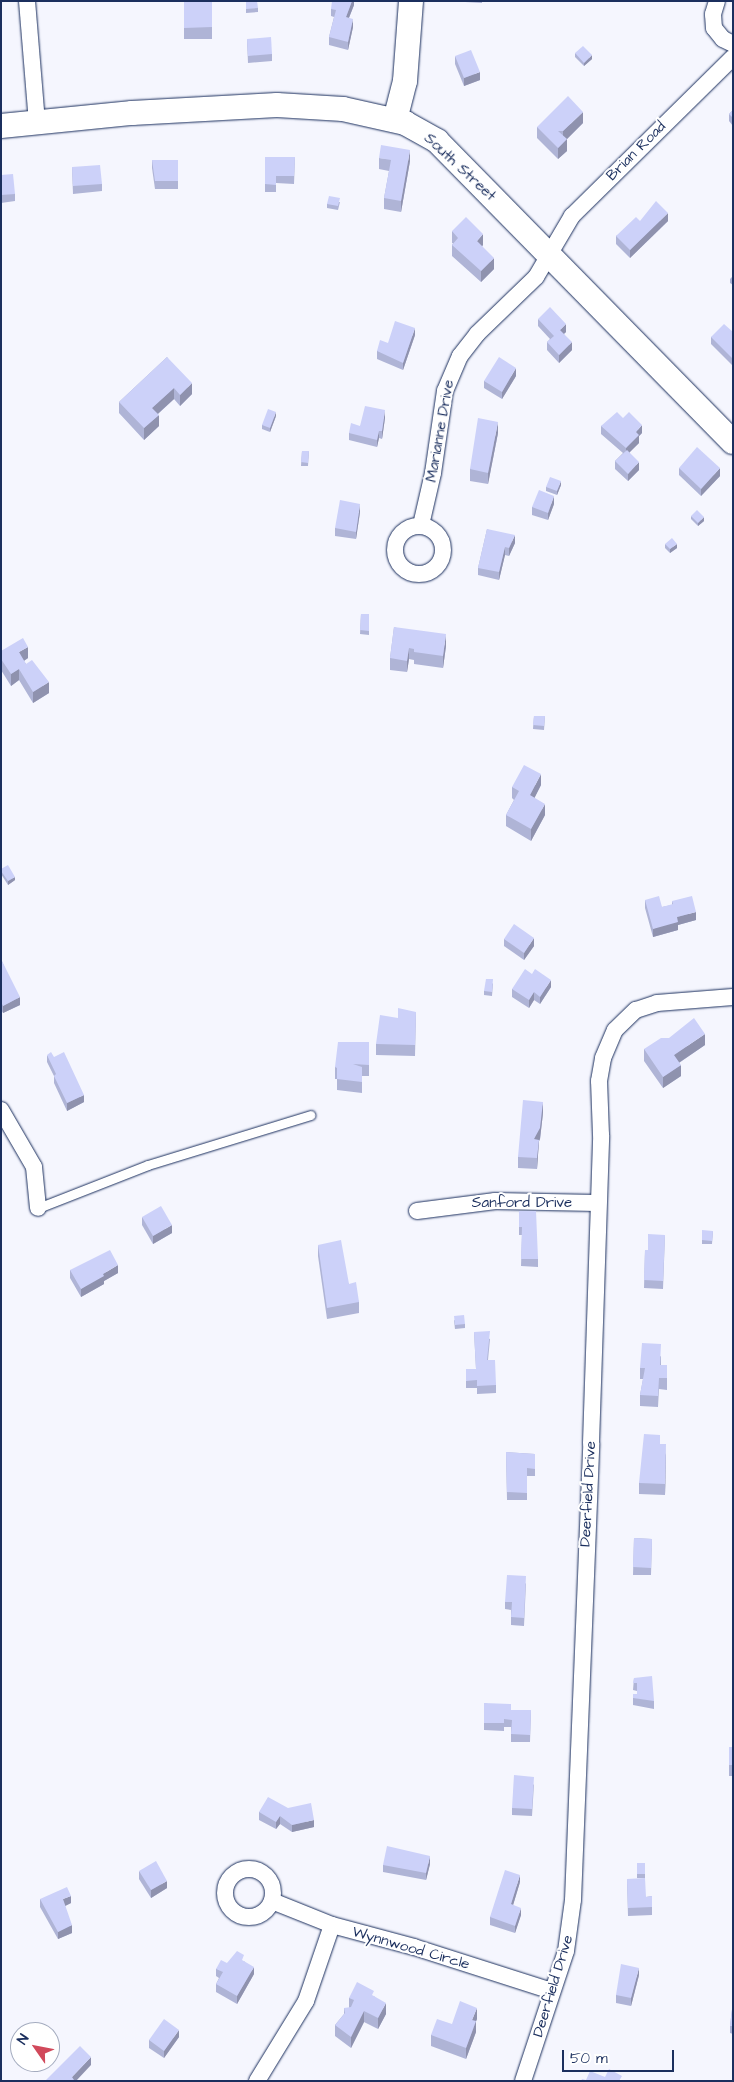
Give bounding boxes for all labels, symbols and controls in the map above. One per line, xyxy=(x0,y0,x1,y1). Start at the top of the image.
street label: Brian Road xyxy=(602,117,670,185)
street label: South Street xyxy=(420,129,500,205)
street label: Marianne Drive xyxy=(422,378,458,484)
street label: Sanford Drive xyxy=(472,1194,572,1212)
street label: Deerfield Drive xyxy=(576,1441,600,1547)
street label: Wynnwood Circle xyxy=(350,1923,472,1973)
street label: Deerfield Drive xyxy=(529,1933,577,2039)
north arrow xyxy=(10,2022,60,2072)
text: N xyxy=(12,2030,34,2049)
scale bar xyxy=(564,2040,676,2072)
text: 50 m xyxy=(570,2048,608,2069)

